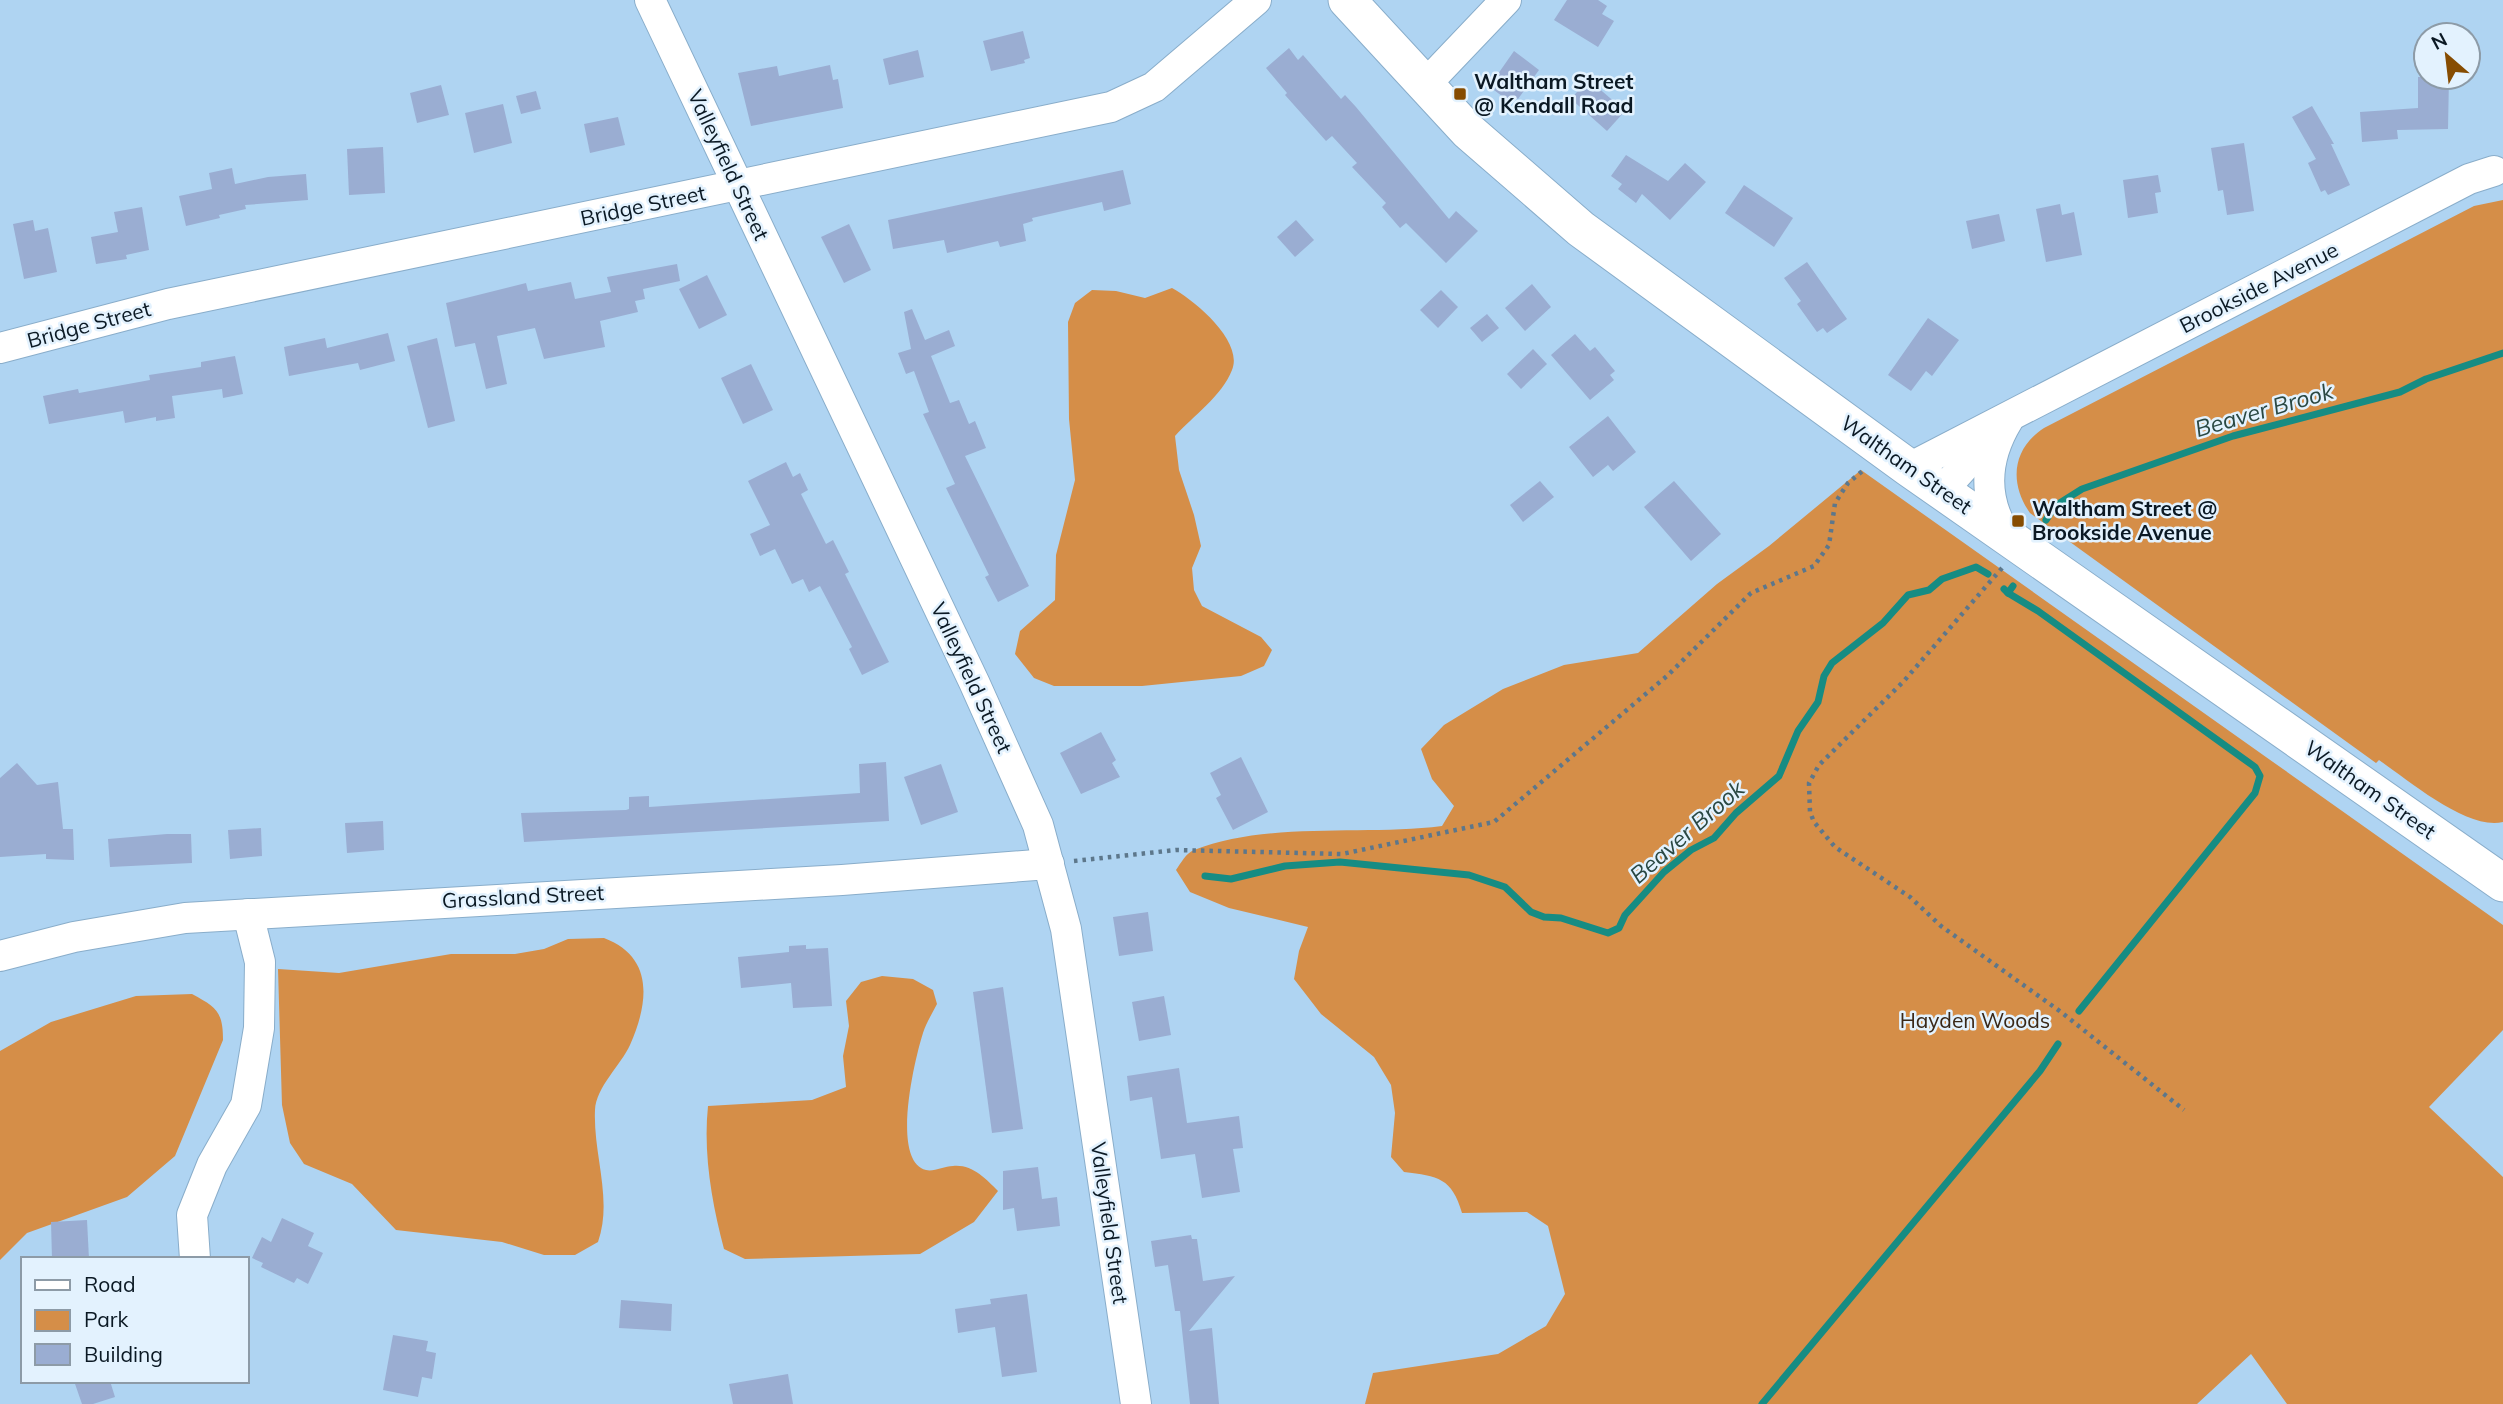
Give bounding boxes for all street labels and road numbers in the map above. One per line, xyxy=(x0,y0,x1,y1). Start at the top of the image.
street label: Valleyfield Street xyxy=(683,85,775,244)
street label: Bridge Street xyxy=(578,179,708,231)
street label: Brookside Avenue xyxy=(2175,236,2342,338)
street label: Bridge Street xyxy=(24,295,154,353)
street label: Waltham Street xyxy=(1836,409,1977,519)
street label: Valleyfield Street xyxy=(926,598,1018,757)
street label: Waltham Street xyxy=(2300,734,2441,844)
street label: Grassland Street xyxy=(441,879,605,913)
street label: Valleyfield Street xyxy=(1086,1140,1134,1306)

